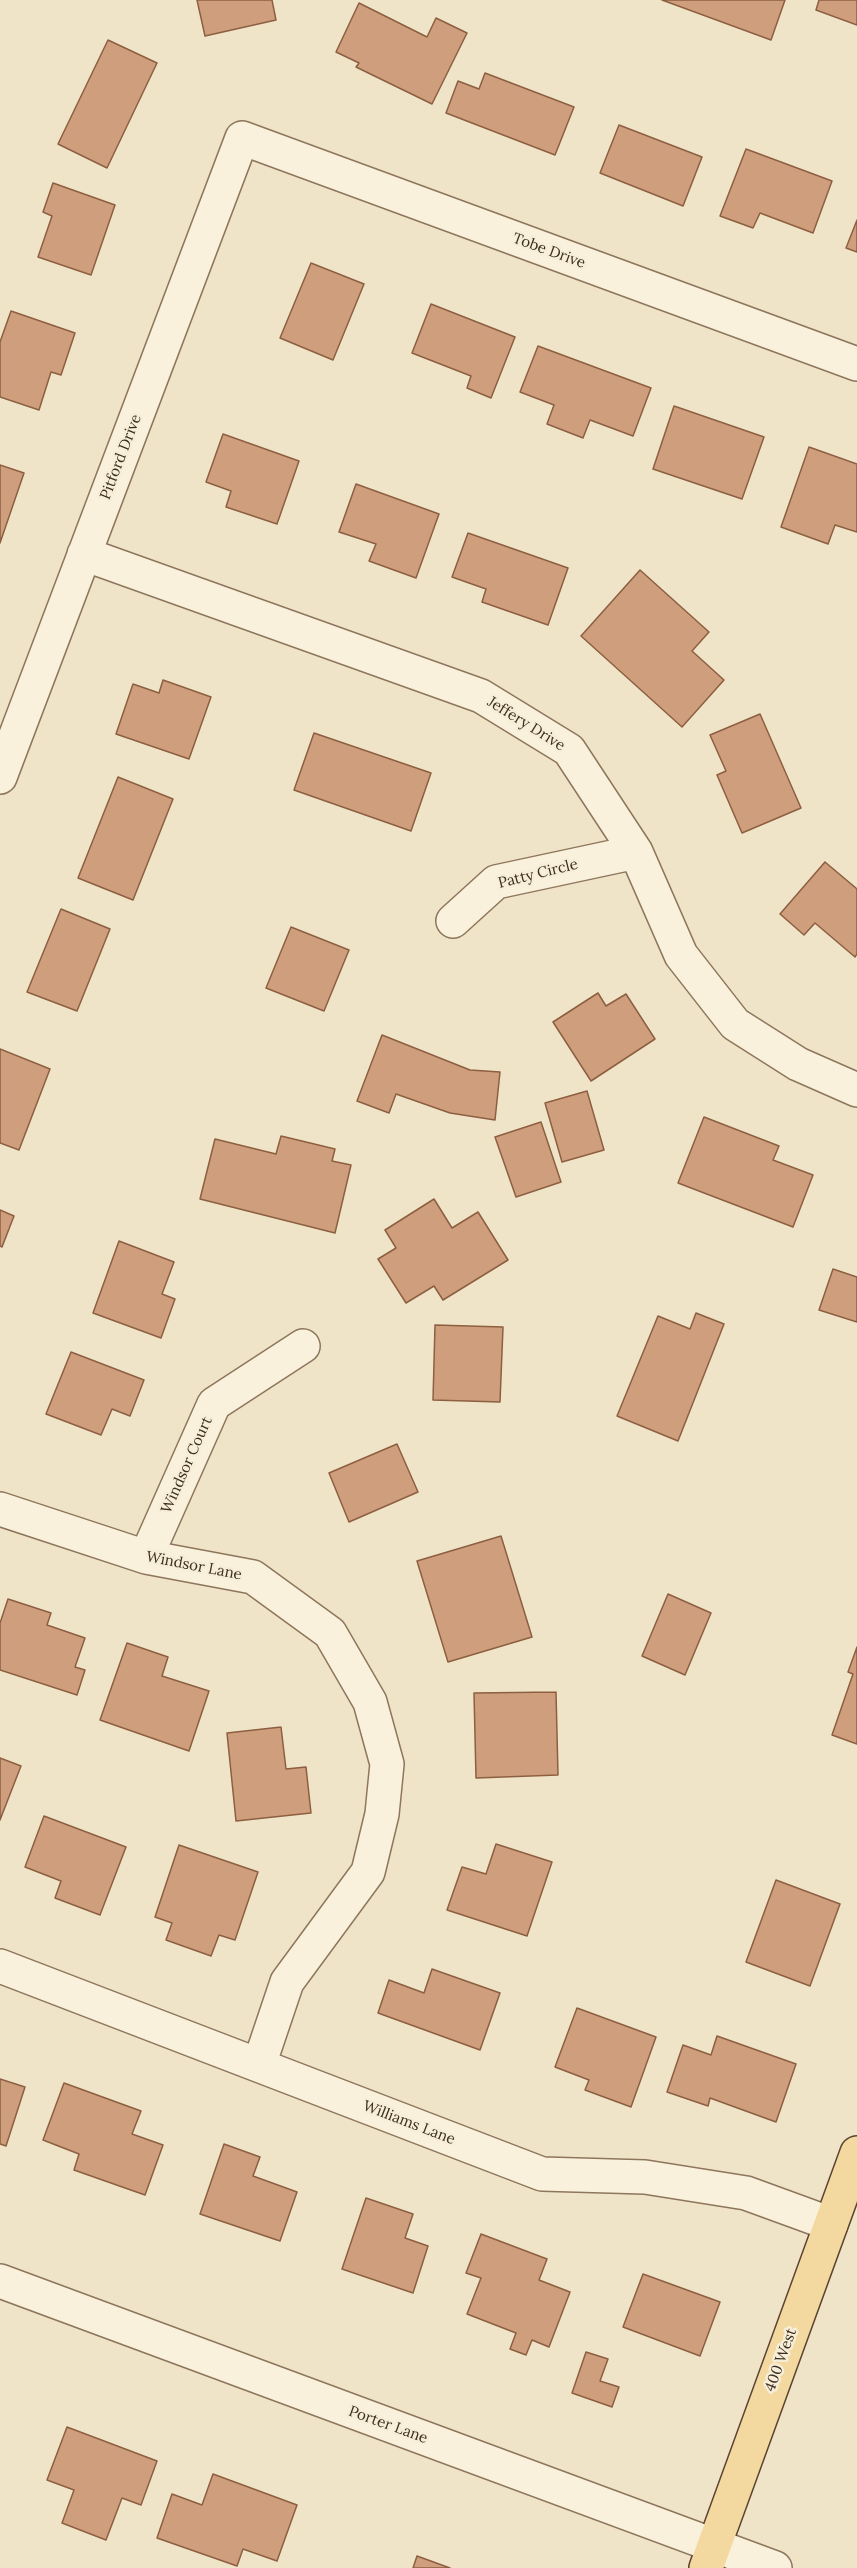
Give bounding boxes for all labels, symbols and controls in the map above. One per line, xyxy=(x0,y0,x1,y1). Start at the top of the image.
street label: Tobe Drive xyxy=(510,230,588,272)
street label: Pitford Drive xyxy=(96,412,146,502)
street label: Jeffery Drive xyxy=(484,693,568,755)
street label: Patty Circle xyxy=(496,855,580,893)
street label: Windsor Court xyxy=(158,1414,216,1516)
street label: Windsor Lane xyxy=(145,1548,243,1584)
street label: Williams Lane xyxy=(360,2097,458,2149)
street label: 400 West xyxy=(761,2326,801,2394)
street label: Porter Lane xyxy=(346,2402,430,2448)

